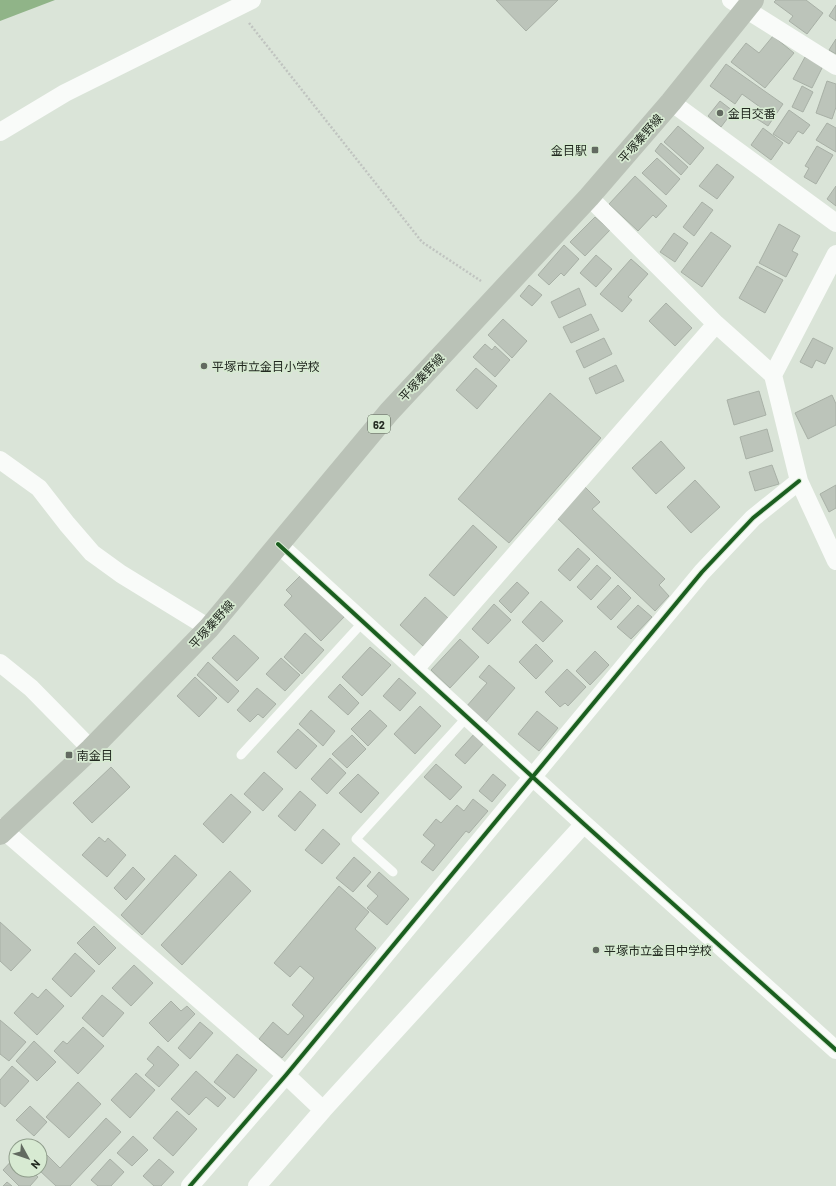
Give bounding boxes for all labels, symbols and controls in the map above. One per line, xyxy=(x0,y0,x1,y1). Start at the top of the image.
place label: 金目交番 xyxy=(728,106,776,120)
marker: 金目交番 xyxy=(715,108,725,118)
street label: 平塚秦野線 xyxy=(615,111,665,165)
place label: 金目駅 xyxy=(551,143,587,157)
marker: 金目駅 xyxy=(590,145,600,155)
street label: 平塚秦野線 xyxy=(395,350,447,404)
place label: 平塚市立金目小学校 xyxy=(212,359,320,373)
marker: 平塚市立金目小学校 xyxy=(199,361,209,371)
road number: 62 xyxy=(368,415,390,433)
street label: 平塚秦野線 xyxy=(186,597,236,651)
place label: 南金目 xyxy=(77,748,113,762)
marker: 南金目 xyxy=(64,750,74,760)
place label: 平塚市立金目中学校 xyxy=(604,943,712,957)
marker: 平塚市立金目中学校 xyxy=(591,945,601,955)
north arrow xyxy=(8,1138,48,1178)
text: N xyxy=(29,1158,43,1172)

